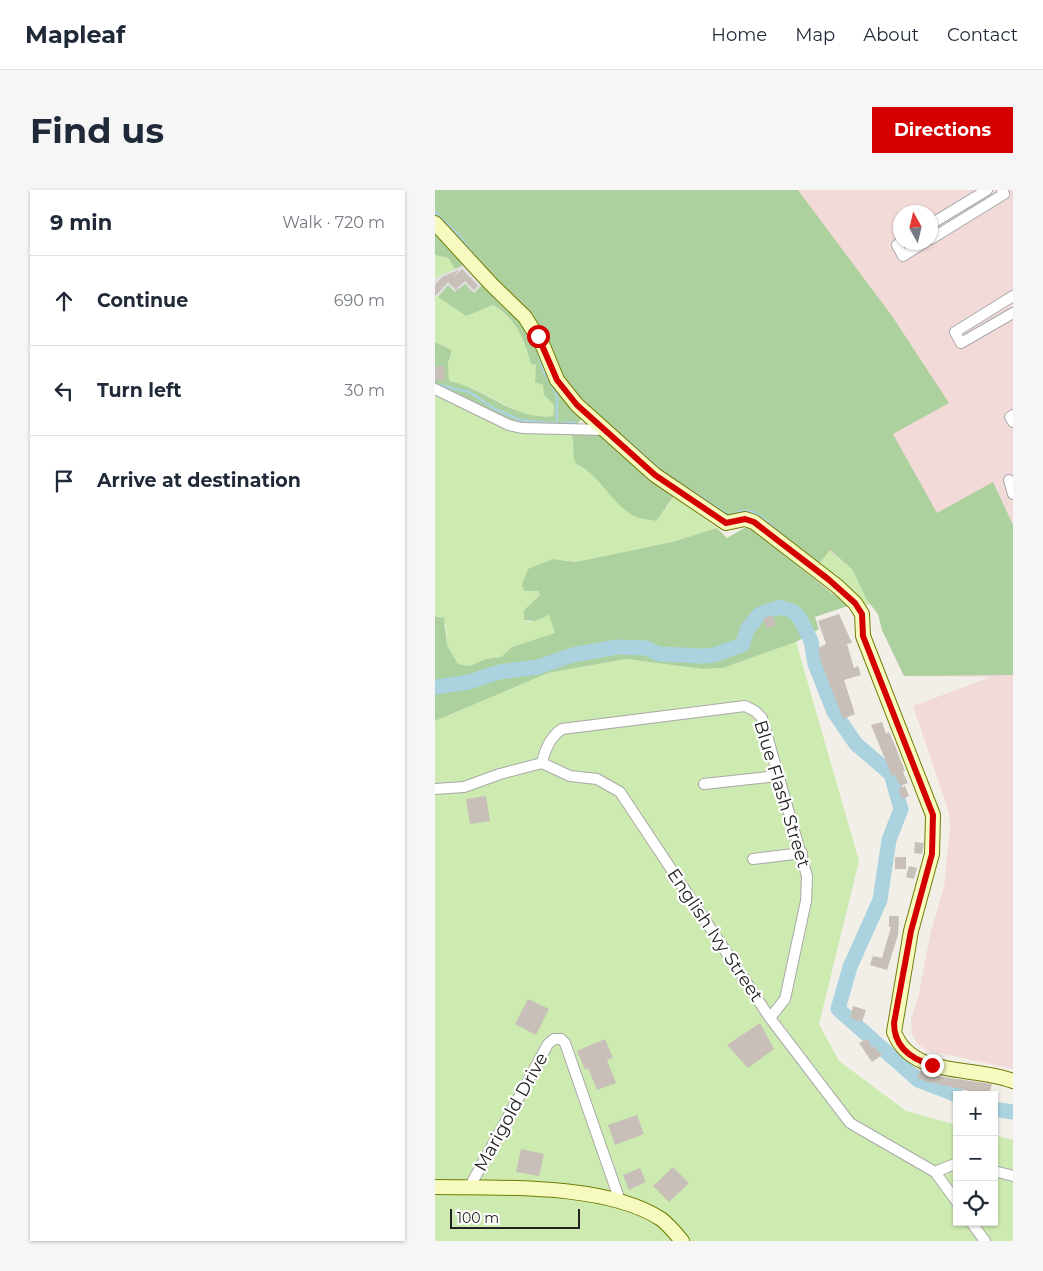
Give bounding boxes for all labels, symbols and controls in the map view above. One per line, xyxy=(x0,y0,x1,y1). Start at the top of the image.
text: Mapleaf xyxy=(25,20,125,49)
text: Home xyxy=(711,24,767,46)
text: Map xyxy=(795,24,835,46)
text: About xyxy=(863,24,919,46)
text: Contact xyxy=(947,24,1018,46)
button: Directions xyxy=(872,107,1013,153)
text: Find us xyxy=(30,109,164,152)
north arrow xyxy=(893,205,938,250)
text: 9 min xyxy=(50,210,112,235)
text: Walk · 720 m xyxy=(282,213,385,232)
icon: ahead xyxy=(50,287,78,315)
text: Continue xyxy=(97,289,188,312)
text: 690 m xyxy=(334,291,385,310)
route start xyxy=(527,325,550,348)
icon: left xyxy=(50,377,78,405)
text: Turn left xyxy=(97,379,182,402)
text: 30 m xyxy=(344,381,385,400)
icon: arrive xyxy=(50,467,78,495)
text: Arrive at destination xyxy=(97,469,301,492)
street label: Blue Flash Street xyxy=(749,718,815,870)
street label: English Ivy Street xyxy=(662,864,768,1006)
street label: Marigold Drive xyxy=(469,1049,553,1175)
route end xyxy=(921,1054,944,1077)
map controls xyxy=(953,1091,998,1226)
button: + xyxy=(953,1091,998,1136)
button: − xyxy=(953,1136,998,1181)
button: locate xyxy=(953,1181,998,1226)
scale bar xyxy=(450,1206,580,1229)
text: 100 m xyxy=(457,1209,499,1227)

